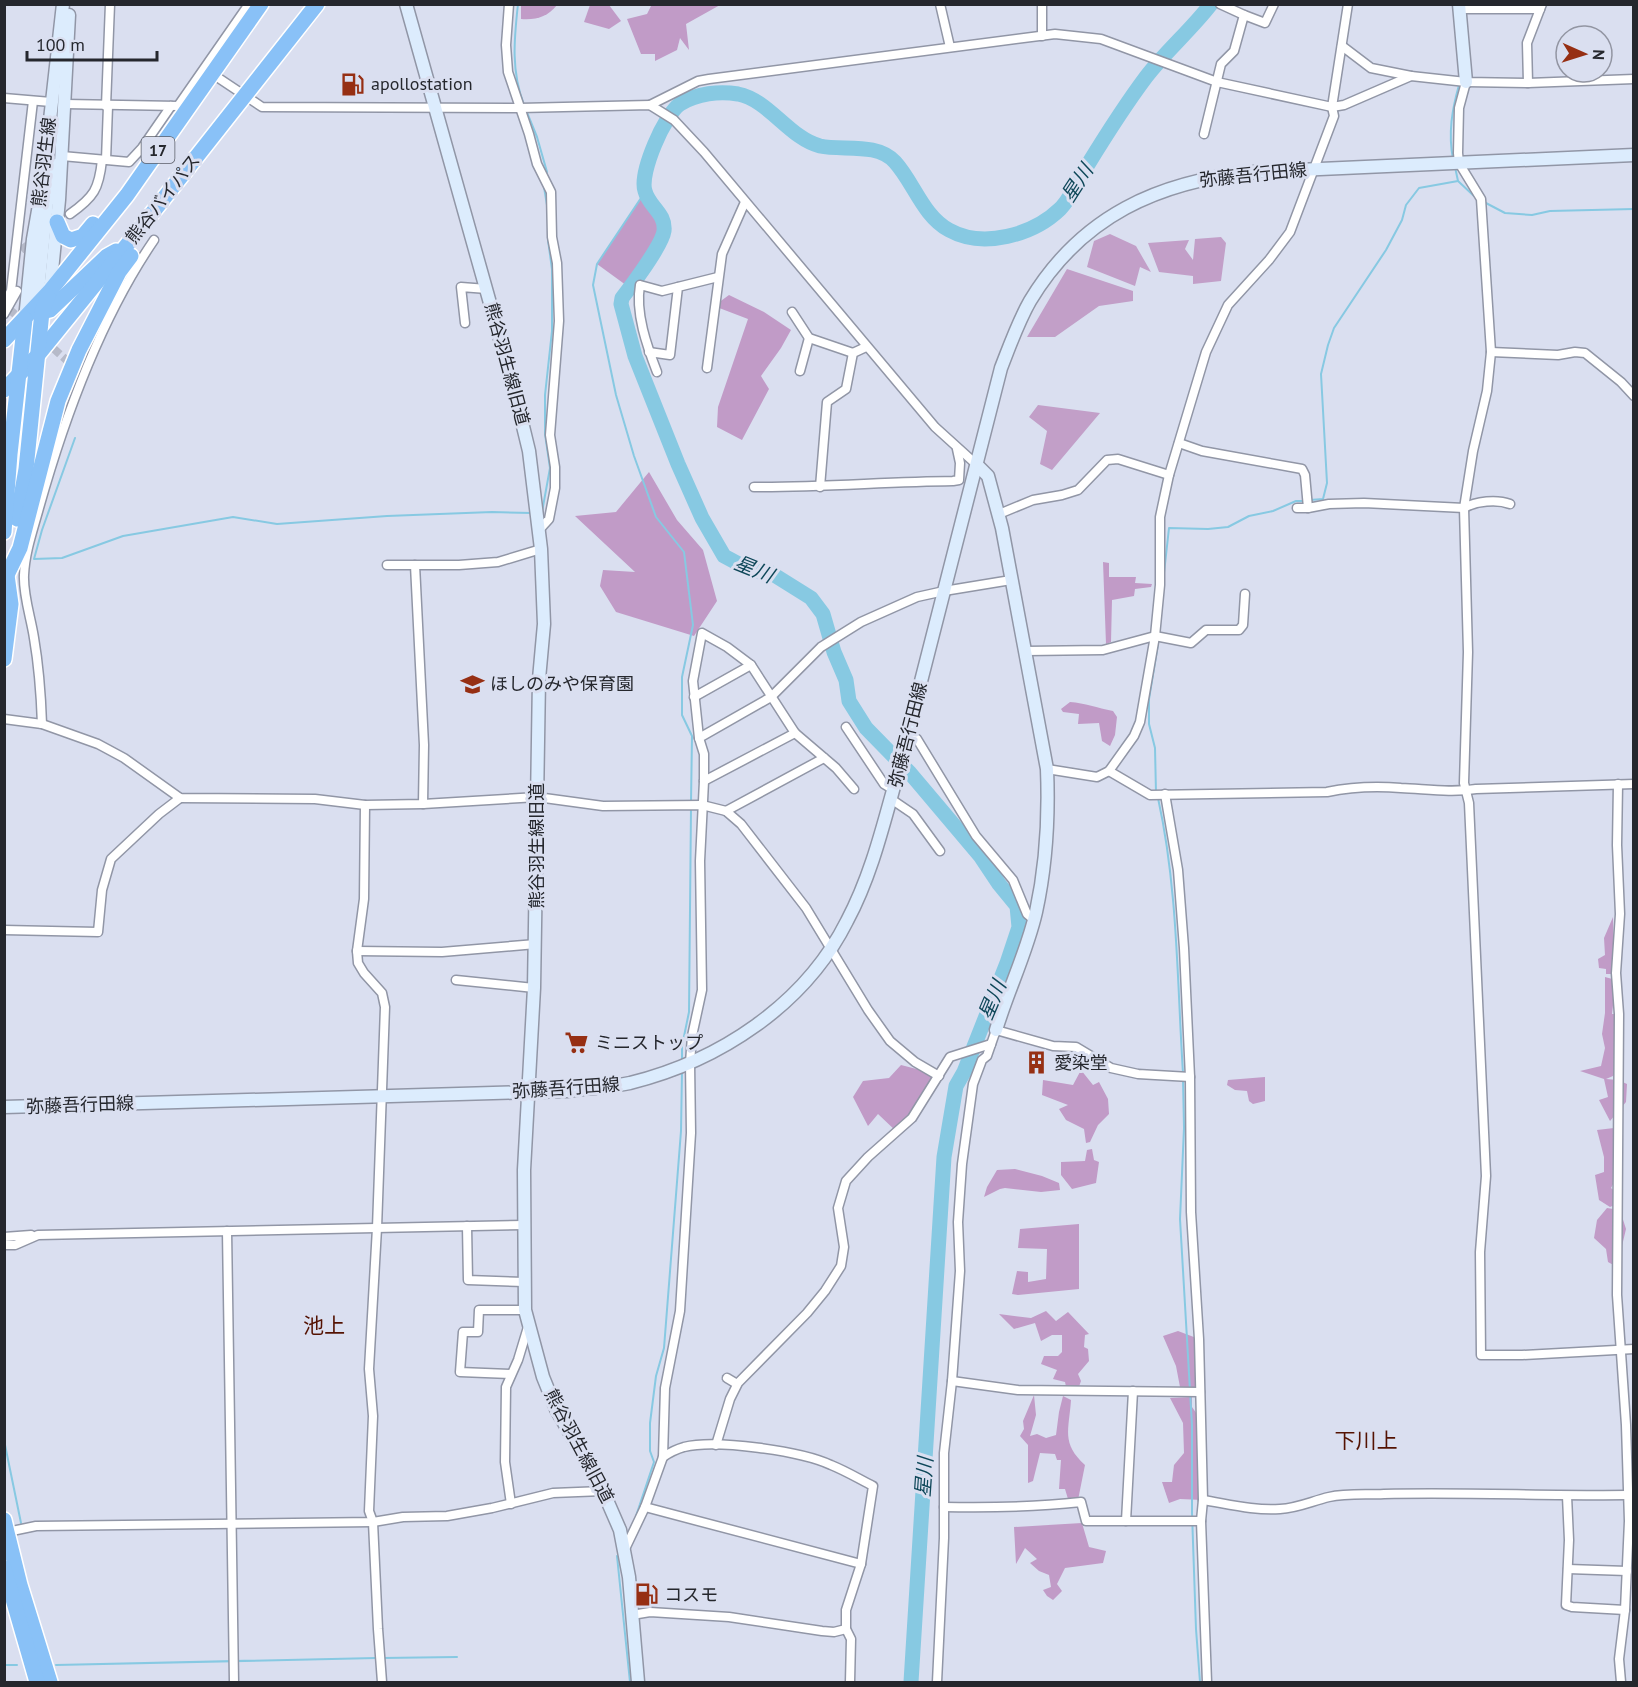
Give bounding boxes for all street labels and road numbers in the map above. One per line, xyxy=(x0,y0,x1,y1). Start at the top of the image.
street label: 熊谷羽生線 xyxy=(27,116,60,208)
road number: 17 xyxy=(142,137,174,163)
street label: 熊谷バイパス xyxy=(120,149,205,248)
street label: 弥藤吾行田線 xyxy=(1198,157,1308,192)
street label: 熊谷羽生線旧道 xyxy=(480,300,535,428)
street label: 弥藤吾行田線 xyxy=(883,680,932,790)
street label: 熊谷羽生線旧道 xyxy=(525,783,548,909)
street label: 弥藤吾行田線 xyxy=(511,1072,621,1103)
street label: 弥藤吾行田線 xyxy=(26,1091,134,1118)
street label: 熊谷羽生線旧道 xyxy=(540,1385,619,1507)

